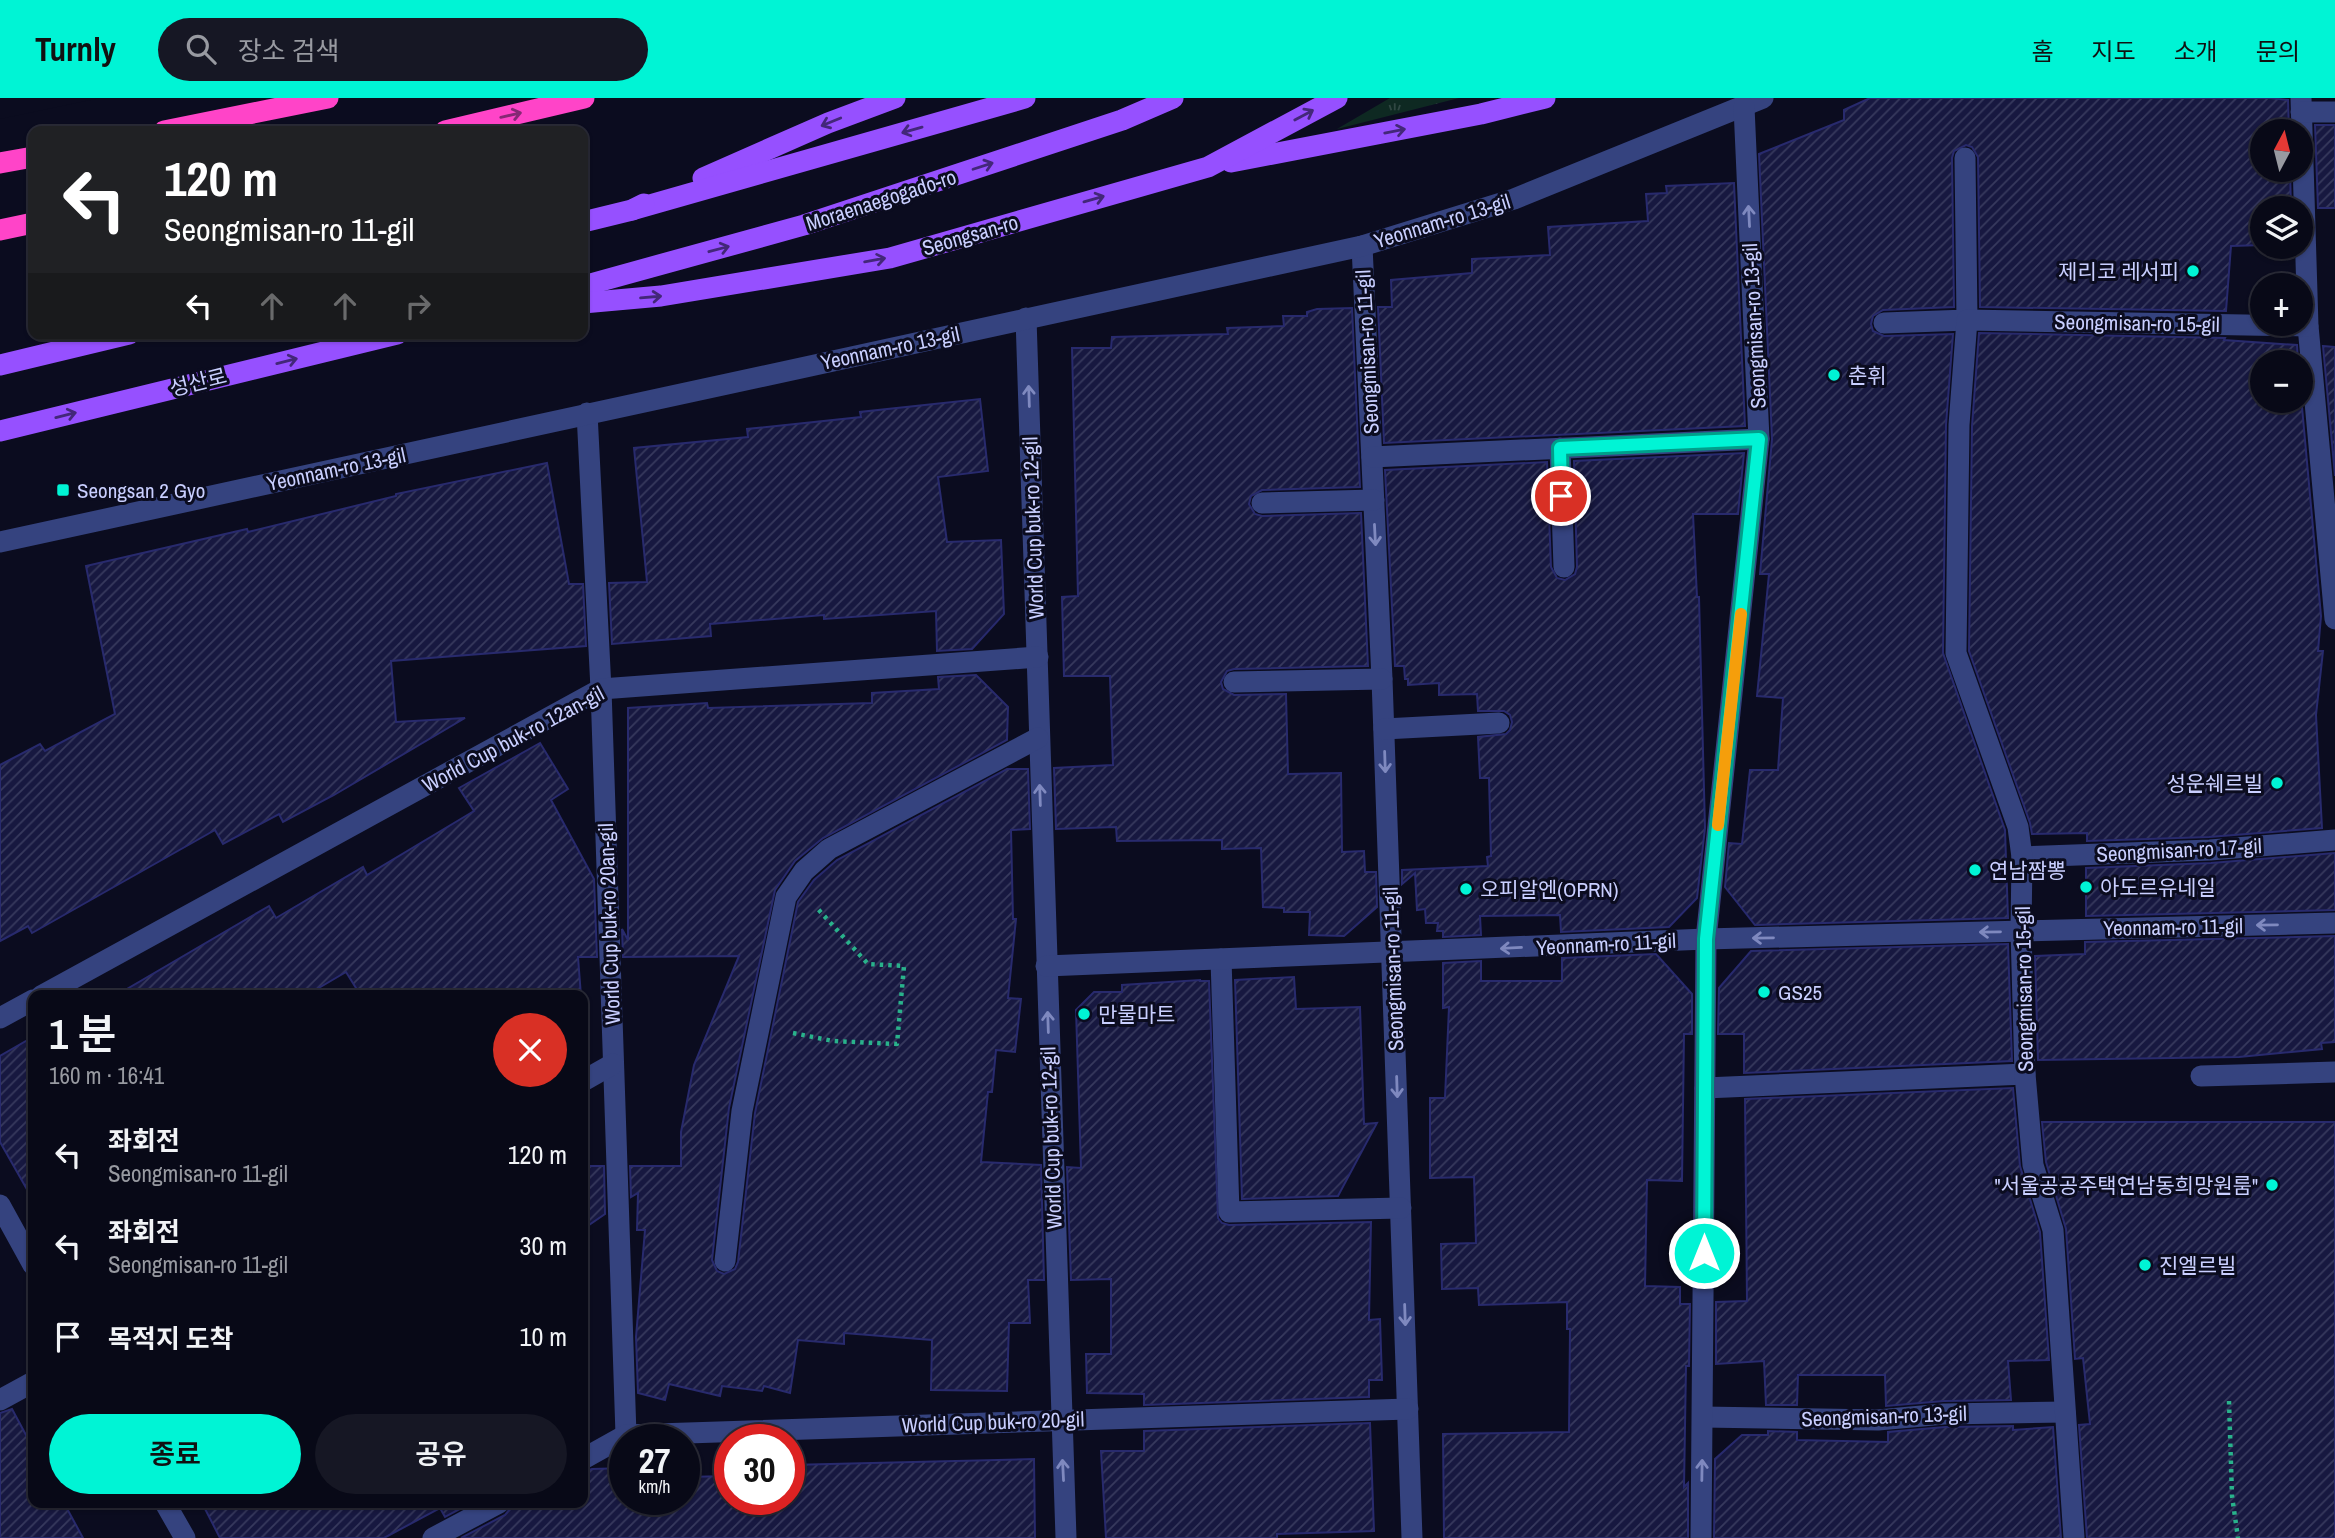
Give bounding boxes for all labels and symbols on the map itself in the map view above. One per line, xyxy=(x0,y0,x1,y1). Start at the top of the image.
one-way arrow xyxy=(499,108,522,122)
one-way arrow xyxy=(1294,108,1314,122)
one-way arrow xyxy=(821,116,843,129)
north arrow xyxy=(2250,119,2314,182)
one-way arrow xyxy=(901,124,924,137)
one-way arrow xyxy=(1383,124,1406,137)
one-way arrow xyxy=(972,159,994,171)
street label: Moraenaegogado-ro xyxy=(802,162,960,238)
street label: Yeonnam-ro 13-gil xyxy=(1370,186,1514,256)
one-way arrow xyxy=(1083,192,1105,205)
one-way arrow xyxy=(1743,205,1756,228)
street label: Seongsan-ro xyxy=(919,207,1021,263)
one-way arrow xyxy=(708,241,730,254)
street label: Seongmisan-ro 13-gil xyxy=(1735,243,1773,409)
one-way arrow xyxy=(863,253,886,266)
place label: 제리코 레서피 xyxy=(2058,257,2179,286)
marker: 제리코 레서피 xyxy=(2185,263,2201,279)
street label: Seongmisan-ro 11-gil xyxy=(1348,269,1386,435)
one-way arrow xyxy=(639,290,662,303)
street label: Seongmisan-ro 15-gil xyxy=(2054,307,2220,339)
street label: Yeonnam-ro 13-gil xyxy=(818,319,962,377)
one-way arrow xyxy=(275,354,298,367)
street label: 성산로 xyxy=(166,361,230,403)
place label: 춘휘 xyxy=(1848,361,1887,390)
marker: 춘휘 xyxy=(1826,367,1842,383)
one-way arrow xyxy=(1022,385,1035,408)
one-way arrow xyxy=(54,407,77,421)
street label: World Cup buk-ro 12-gil xyxy=(1015,436,1051,620)
street label: Yeonnam-ro 13-gil xyxy=(264,440,408,498)
pin xyxy=(1531,466,1591,526)
place label: Seongsan 2 Gyo xyxy=(77,476,205,505)
marker: Seongsan 2 Gyo xyxy=(55,482,71,498)
one-way arrow xyxy=(1369,523,1382,546)
street label: World Cup buk-ro 12an-gil xyxy=(417,679,609,799)
one-way arrow xyxy=(1378,750,1391,773)
place label: 성운쉐르빌 xyxy=(2166,769,2263,798)
marker: 성운쉐르빌 xyxy=(2269,775,2285,791)
one-way arrow xyxy=(1033,783,1047,806)
street label: World Cup buk-ro 20an-gil xyxy=(591,823,627,1025)
street label: Seongmisan-ro 17-gil xyxy=(2096,831,2262,869)
place label: 연남짬뽕 xyxy=(1989,856,2066,885)
marker: 연남짬뽕 xyxy=(1967,862,1983,878)
place label: 아도르유네일 xyxy=(2100,873,2216,902)
place label: 오피알엔(OPRN) xyxy=(1480,875,1619,904)
marker: 아도르유네일 xyxy=(2078,879,2094,895)
marker: 오피알엔(OPRN) xyxy=(1458,881,1474,897)
street label: Seongmisan-ro 11-gil xyxy=(1376,886,1410,1052)
street label: Seongmisan-ro 15-gil xyxy=(2008,906,2040,1072)
street label: Yeonnam-ro 11-gil xyxy=(2103,911,2243,943)
one-way arrow xyxy=(2256,918,2279,932)
one-way arrow xyxy=(1979,925,2002,939)
street label: Yeonnam-ro 11-gil xyxy=(1535,926,1677,962)
one-way arrow xyxy=(1752,931,1775,944)
one-way arrow xyxy=(1500,942,1523,955)
place label: GS25 xyxy=(1778,978,1822,1007)
marker: GS25 xyxy=(1756,984,1772,1000)
place label: 만물마트 xyxy=(1098,1000,1175,1029)
marker: 만물마트 xyxy=(1076,1006,1092,1022)
one-way arrow xyxy=(1041,1011,1054,1034)
street label: World Cup buk-ro 12-gil xyxy=(1033,1046,1069,1230)
one-way arrow xyxy=(1391,1075,1404,1098)
place label: "서울공공주택연남동희망원룸" xyxy=(1995,1171,2258,1200)
marker: "서울공공주택연남동희망원룸" xyxy=(2264,1177,2280,1193)
position arrow xyxy=(1667,1216,1741,1290)
place label: 진엘르빌 xyxy=(2159,1251,2236,1280)
marker: 진엘르빌 xyxy=(2137,1257,2153,1273)
one-way arrow xyxy=(1398,1303,1412,1326)
street label: Seongmisan-ro 13-gil xyxy=(1801,1399,1967,1433)
street label: World Cup buk-ro 20-gil xyxy=(901,1404,1085,1440)
speed limit sign: 30 xyxy=(714,1424,805,1515)
one-way arrow xyxy=(1056,1459,1069,1482)
one-way arrow xyxy=(1695,1459,1709,1482)

